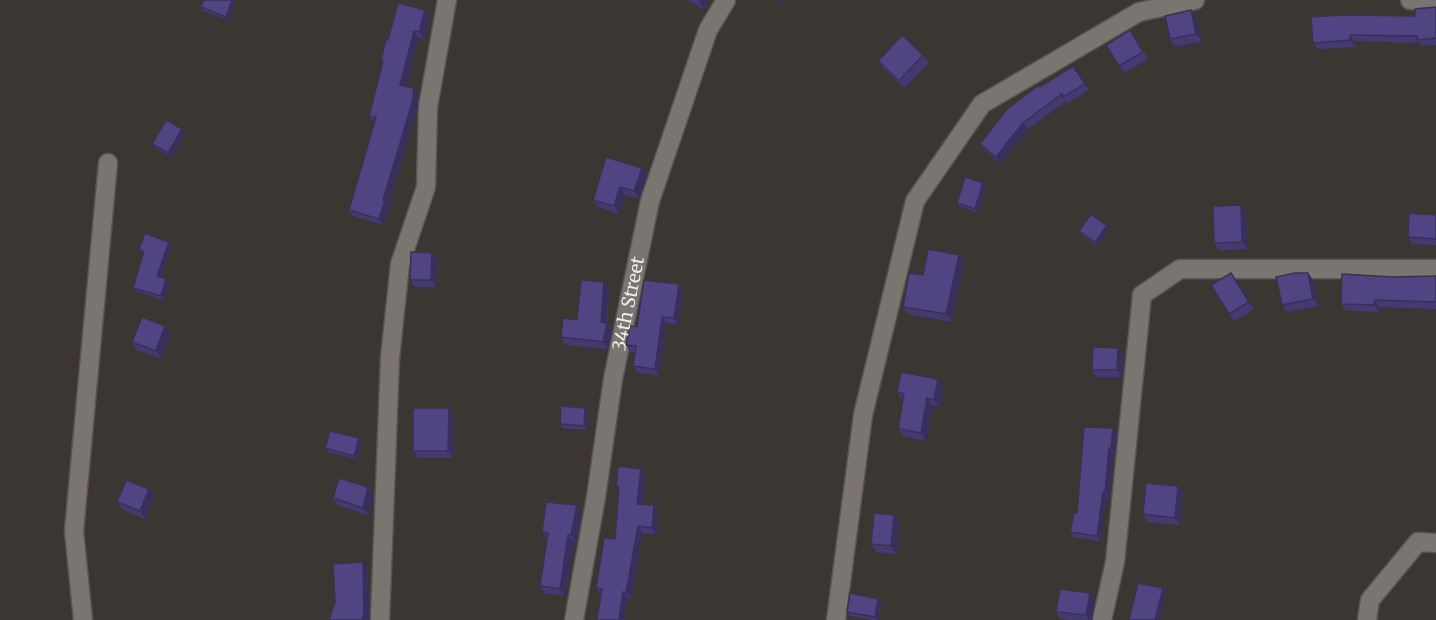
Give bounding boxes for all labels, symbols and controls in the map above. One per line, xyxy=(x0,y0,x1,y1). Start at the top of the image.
street label: 34th Street xyxy=(607,255,649,353)

